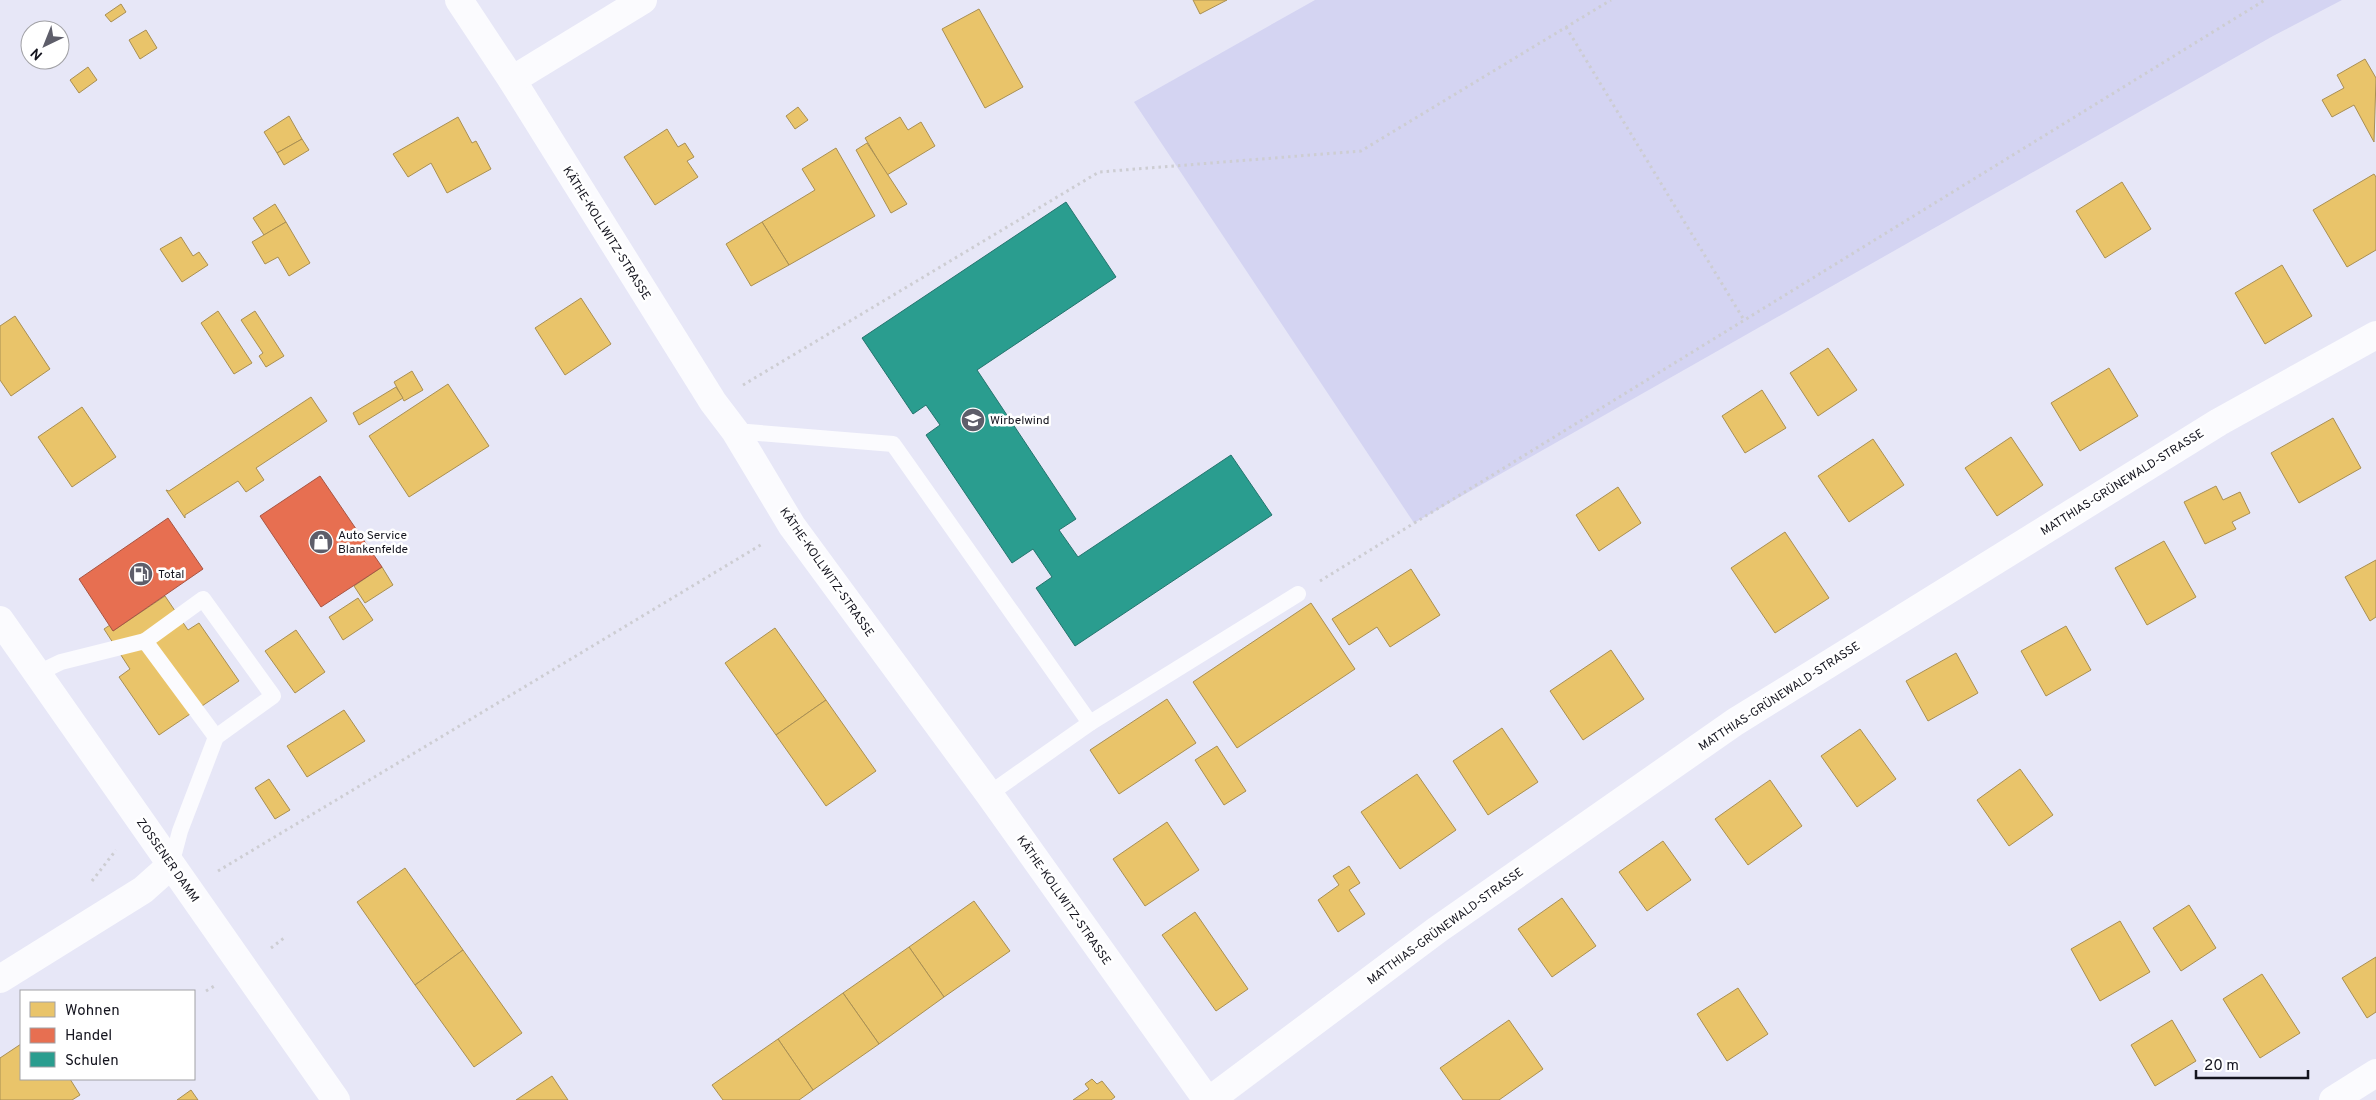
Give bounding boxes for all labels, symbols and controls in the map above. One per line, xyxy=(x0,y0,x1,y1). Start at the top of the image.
north arrow xyxy=(20,20,70,70)
text: N xyxy=(28,44,47,63)
street label: KÄTHE-KOLLWITZ-STRASSE xyxy=(558,164,654,303)
school or university icon: Wirbelwind xyxy=(960,407,986,433)
place label: Wirbelwind xyxy=(990,413,1050,429)
street label: MATTHIAS-GRÜNEWALD-STRASSE xyxy=(2038,426,2207,540)
street label: KÄTHE-KOLLWITZ-STRASSE xyxy=(775,505,877,640)
place label: Auto Service Blankenfelde xyxy=(338,528,408,558)
shop icon: Auto Service Blankenfelde xyxy=(308,529,334,555)
fuel station icon: Total xyxy=(128,561,154,587)
place label: Total xyxy=(158,567,184,583)
street label: MATTHIAS-GRÜNEWALD-STRASSE xyxy=(1696,639,1863,755)
street label: ZOSSENER DAMM xyxy=(132,815,202,906)
street label: KÄTHE-KOLLWITZ-STRASSE xyxy=(1012,833,1114,968)
street label: MATTHIAS-GRÜNEWALD-STRASSE xyxy=(1364,865,1527,989)
legend xyxy=(20,990,195,1080)
text: Wohnen xyxy=(65,1002,120,1021)
text: Handel xyxy=(65,1027,112,1046)
scale bar xyxy=(2196,1048,2308,1080)
text: Schulen xyxy=(65,1052,119,1071)
text: 20 m xyxy=(2204,1057,2239,1076)

